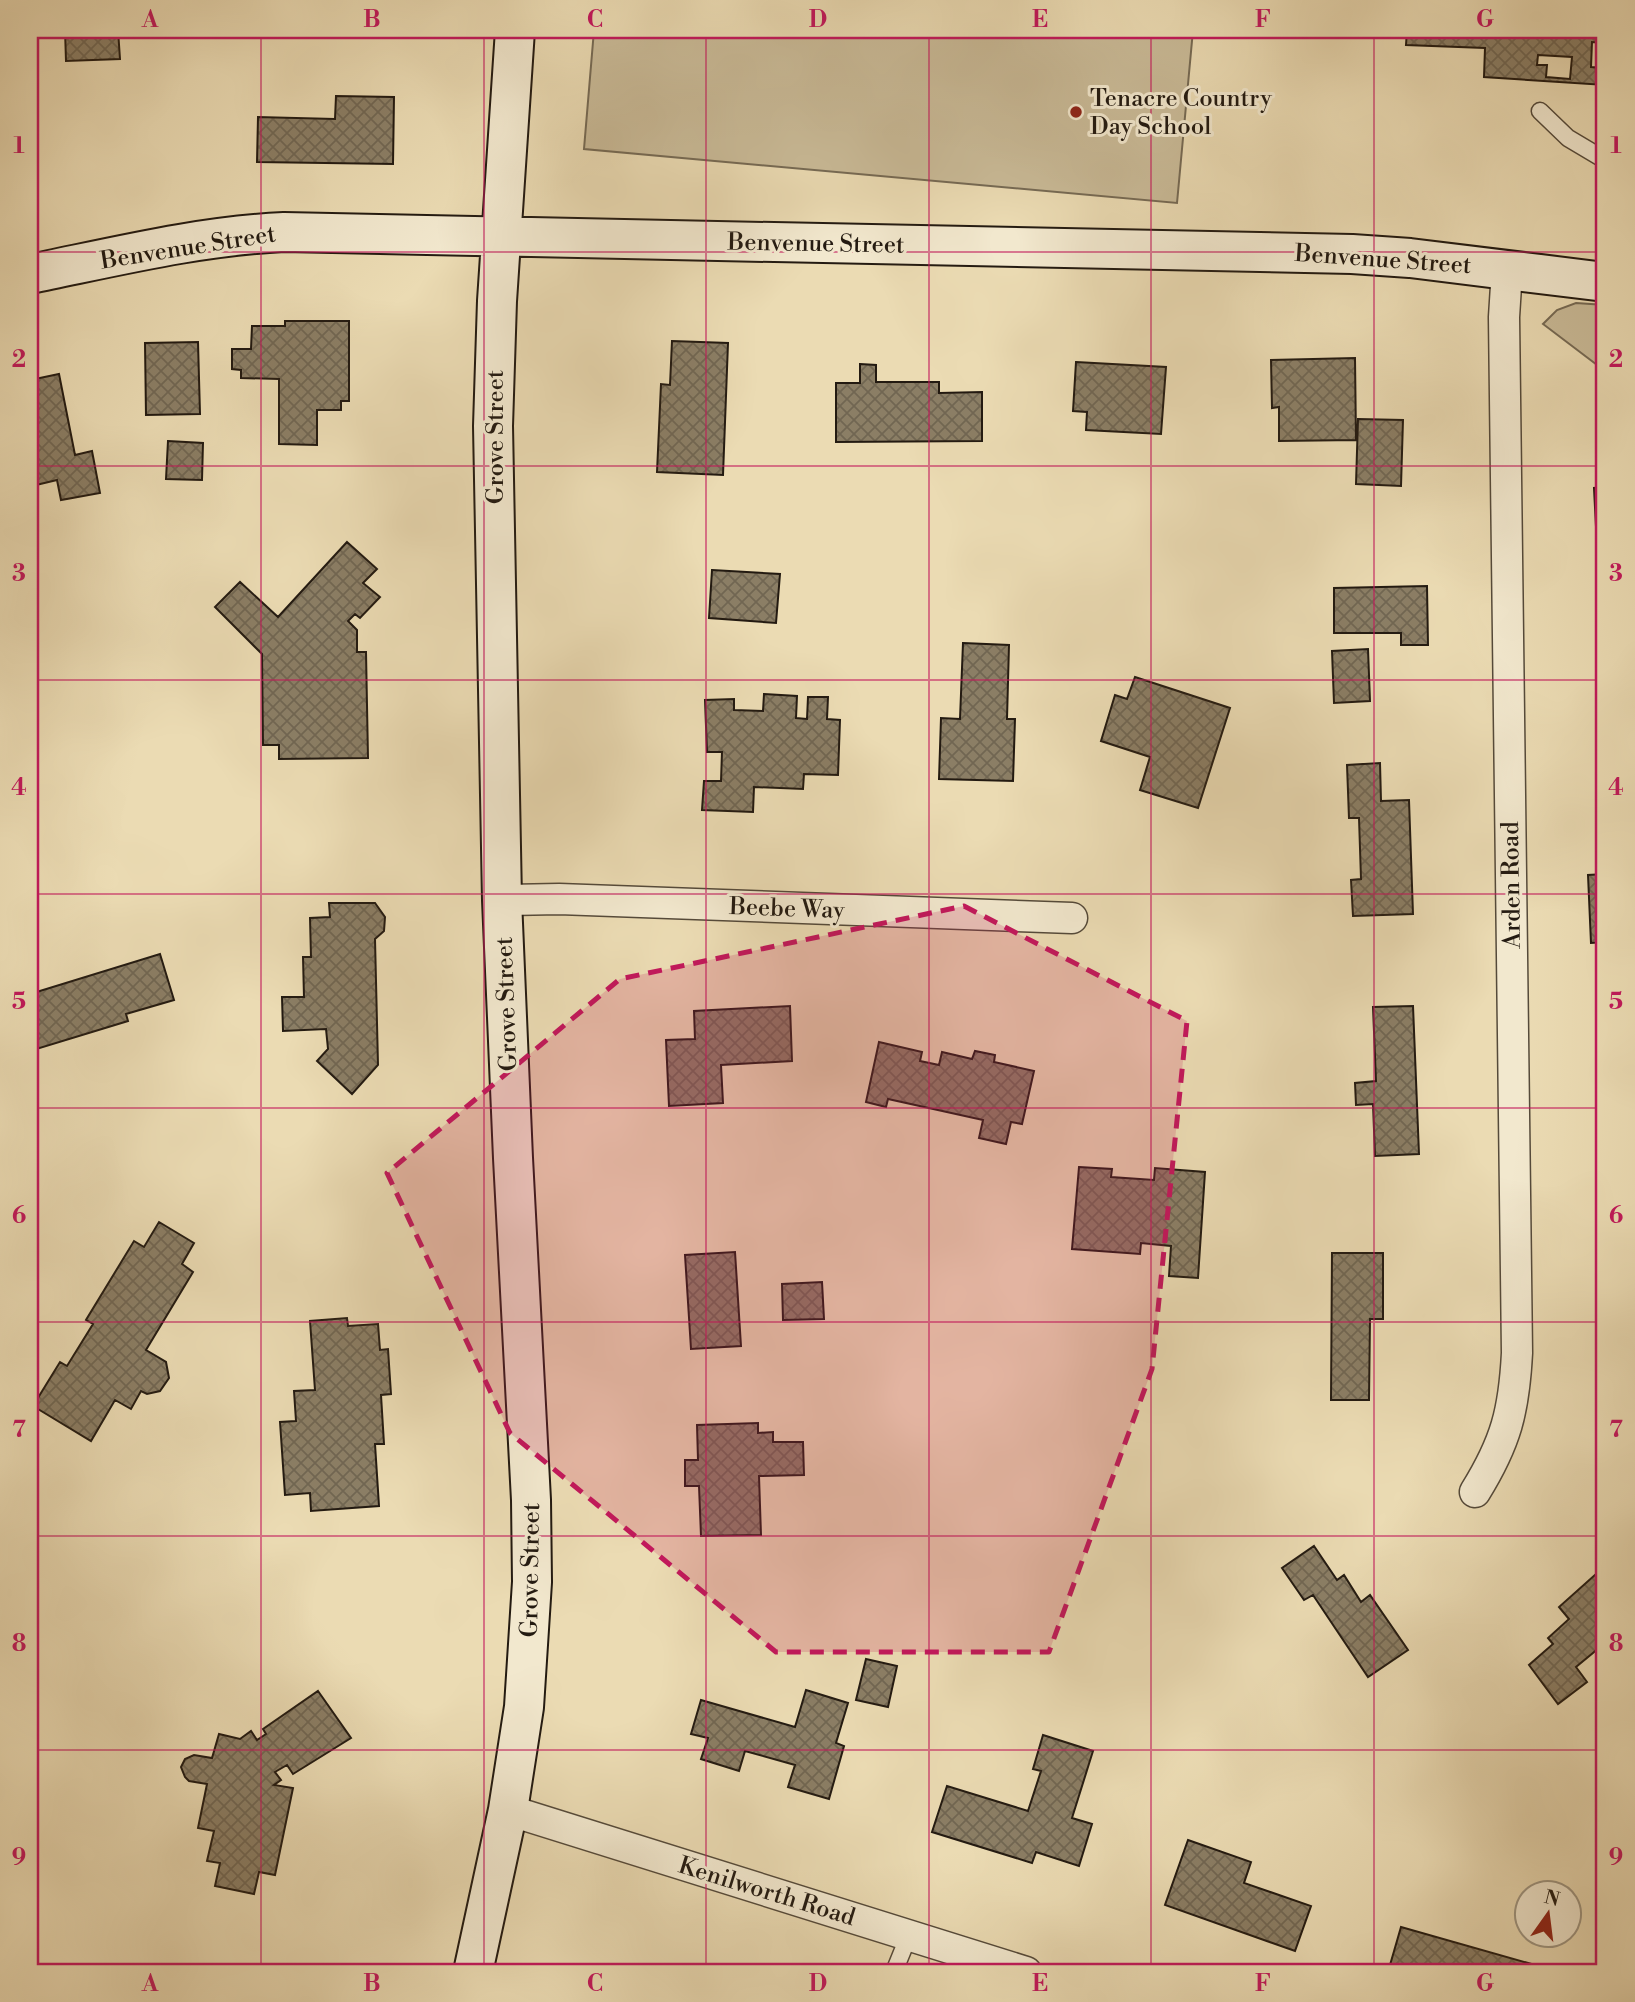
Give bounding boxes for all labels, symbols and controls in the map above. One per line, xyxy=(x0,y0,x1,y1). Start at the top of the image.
text: A xyxy=(141,6,159,34)
text: B xyxy=(363,6,381,34)
text: C xyxy=(587,6,603,34)
text: D xyxy=(809,6,827,34)
text: E xyxy=(1032,6,1048,34)
text: F xyxy=(1255,6,1271,34)
text: G xyxy=(1476,6,1494,34)
place label: Tenacre Country Day School xyxy=(1090,84,1272,142)
marker: Tenacre Country Day School xyxy=(1068,104,1084,120)
text: 1 xyxy=(13,132,25,160)
text: 1 xyxy=(1610,132,1622,160)
street label: Benvenue Street xyxy=(97,219,278,277)
street label: Benvenue Street xyxy=(726,227,905,261)
street label: Benvenue Street xyxy=(1293,239,1473,281)
text: 2 xyxy=(12,346,26,374)
text: 2 xyxy=(1609,346,1623,374)
street label: Grove Street xyxy=(481,369,511,504)
text: 3 xyxy=(12,560,26,588)
text: 3 xyxy=(1609,560,1623,588)
text: 4 xyxy=(11,774,27,802)
text: 4 xyxy=(1608,774,1624,802)
street label: Arden Road xyxy=(1496,821,1528,950)
street label: Beebe Way xyxy=(728,892,846,926)
street label: Grove Street xyxy=(490,936,524,1072)
text: 5 xyxy=(12,988,26,1016)
text: 5 xyxy=(1609,988,1623,1016)
text: 6 xyxy=(12,1202,26,1230)
text: 6 xyxy=(1609,1202,1623,1230)
text: 7 xyxy=(12,1416,26,1444)
text: 7 xyxy=(1609,1416,1623,1444)
street label: Grove Street xyxy=(515,1502,547,1638)
text: 8 xyxy=(12,1630,26,1658)
text: 8 xyxy=(1609,1630,1623,1658)
text: 9 xyxy=(12,1844,26,1872)
text: 9 xyxy=(1609,1844,1623,1872)
street label: Kenilworth Road xyxy=(675,1851,859,1933)
north arrow xyxy=(1512,1880,1582,1950)
text: N xyxy=(1542,1885,1562,1912)
text: A xyxy=(141,1970,159,1998)
text: B xyxy=(363,1970,381,1998)
text: C xyxy=(587,1970,603,1998)
text: D xyxy=(809,1970,827,1998)
text: E xyxy=(1032,1970,1048,1998)
text: F xyxy=(1255,1970,1271,1998)
text: G xyxy=(1476,1970,1494,1998)

